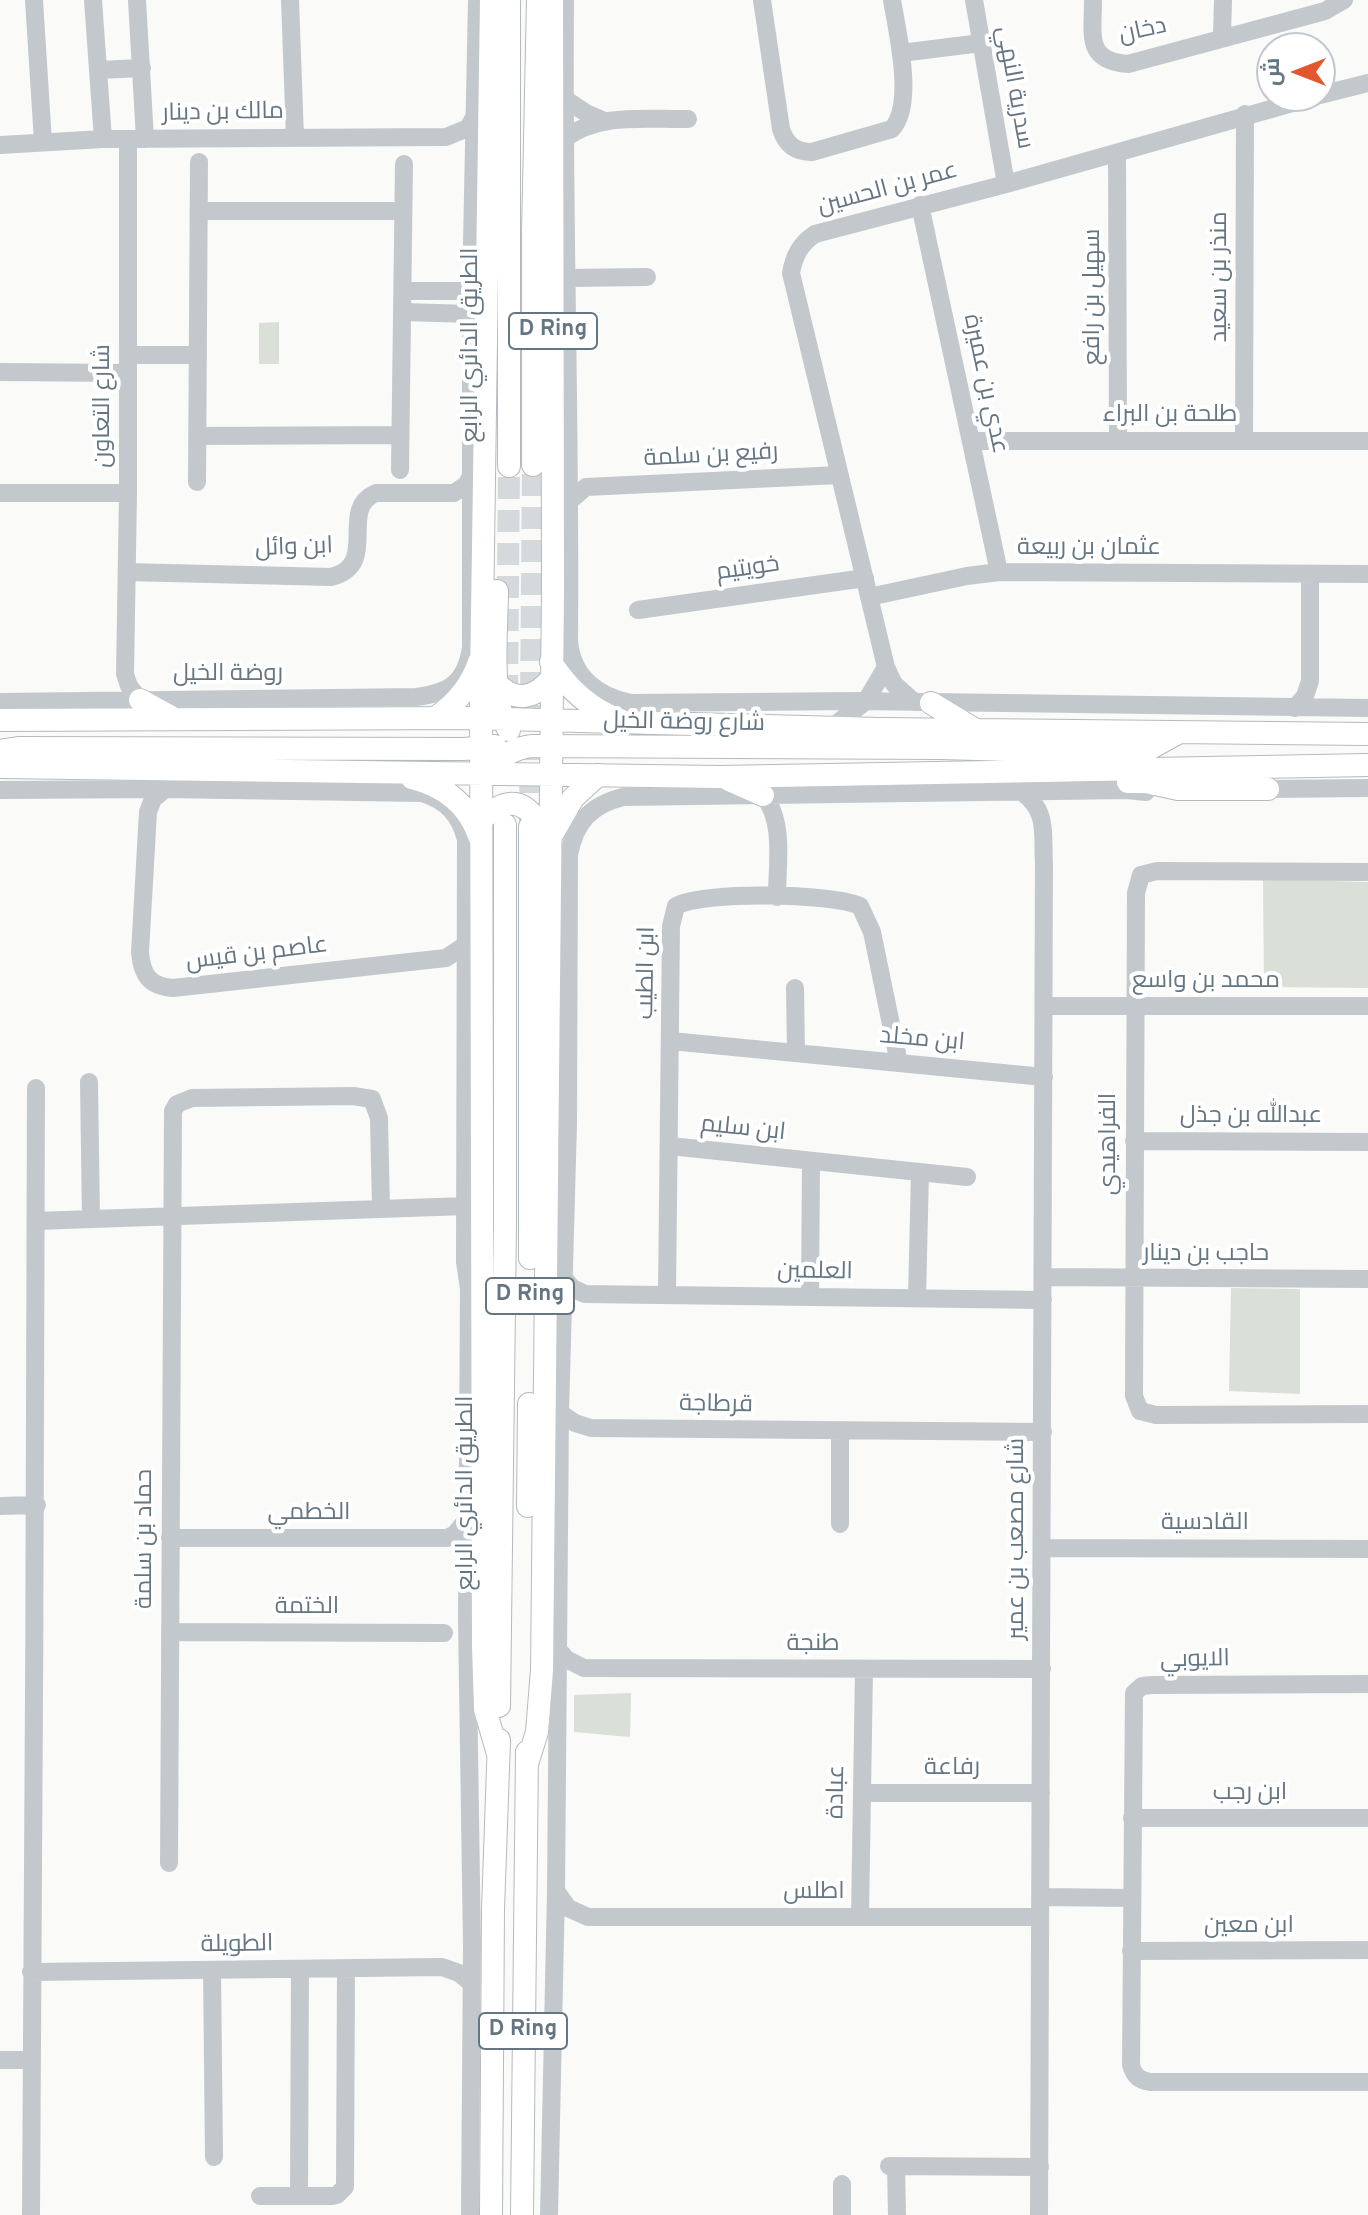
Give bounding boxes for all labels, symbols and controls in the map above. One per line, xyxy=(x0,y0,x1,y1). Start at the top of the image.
street label: دخان xyxy=(1117,13,1169,51)
street label: سدرية النهي xyxy=(988,24,1038,152)
north arrow xyxy=(1256,32,1336,112)
text: ش xyxy=(1260,58,1287,86)
street label: مالك بن دينار xyxy=(162,99,284,129)
street label: عمر بن الحسين xyxy=(815,157,961,223)
street label: منذر بن سعيد xyxy=(1207,211,1235,343)
street label: سهيل بن رافع xyxy=(1080,229,1108,365)
street label: الطريق الدائري الرابع xyxy=(458,247,486,443)
street label: عدي بن عميرة xyxy=(955,312,1013,456)
road number: D Ring xyxy=(509,313,597,349)
street label: شارع التعاون xyxy=(90,344,118,468)
street label: طلحة بن البراء xyxy=(1103,402,1237,430)
street label: رفيع بن سلمة xyxy=(643,439,779,475)
street label: ابن وائل xyxy=(255,533,333,565)
street label: عثمان بن ربيعة xyxy=(1017,535,1161,563)
street label: خويتيم xyxy=(715,551,781,589)
street label: روضة الخيل xyxy=(173,661,283,689)
street label: شارع روضة الخيل xyxy=(603,708,765,740)
street label: ابن الطيب xyxy=(633,926,663,1020)
street label: عاصم بن قيس xyxy=(184,932,330,978)
street label: محمد بن واسع xyxy=(1132,968,1280,996)
street label: ابن مخلد xyxy=(878,1023,966,1059)
street label: الفراهيدي xyxy=(1096,1093,1124,1195)
street label: عبدالله بن جذل xyxy=(1180,1103,1322,1131)
street label: ابن سليم xyxy=(699,1111,787,1149)
street label: حاجب بن دينار xyxy=(1143,1241,1269,1269)
street label: العلمين xyxy=(777,1258,853,1288)
road number: D Ring xyxy=(486,1278,574,1314)
street label: قرطاجة xyxy=(679,1391,753,1421)
street label: الطريق الدائري الرابع xyxy=(453,1395,481,1591)
street label: شارع مصعب بن عمير xyxy=(1004,1438,1032,1640)
street label: حماد بن سلمة xyxy=(132,1469,160,1609)
street label: الخطمي xyxy=(268,1500,350,1528)
street label: القادسية xyxy=(1161,1510,1249,1538)
street label: الختمة xyxy=(275,1594,339,1622)
street label: طنجة xyxy=(786,1631,840,1659)
street label: الايوبي xyxy=(1160,1646,1230,1676)
street label: رفاعة xyxy=(924,1755,980,1783)
street label: عبادة xyxy=(823,1765,853,1819)
street label: ابن رجب xyxy=(1213,1780,1287,1808)
street label: اطلس xyxy=(783,1879,845,1907)
street label: ابن معين xyxy=(1204,1913,1294,1941)
street label: الطويلة xyxy=(200,1931,274,1961)
road number: D Ring xyxy=(479,2013,567,2049)

